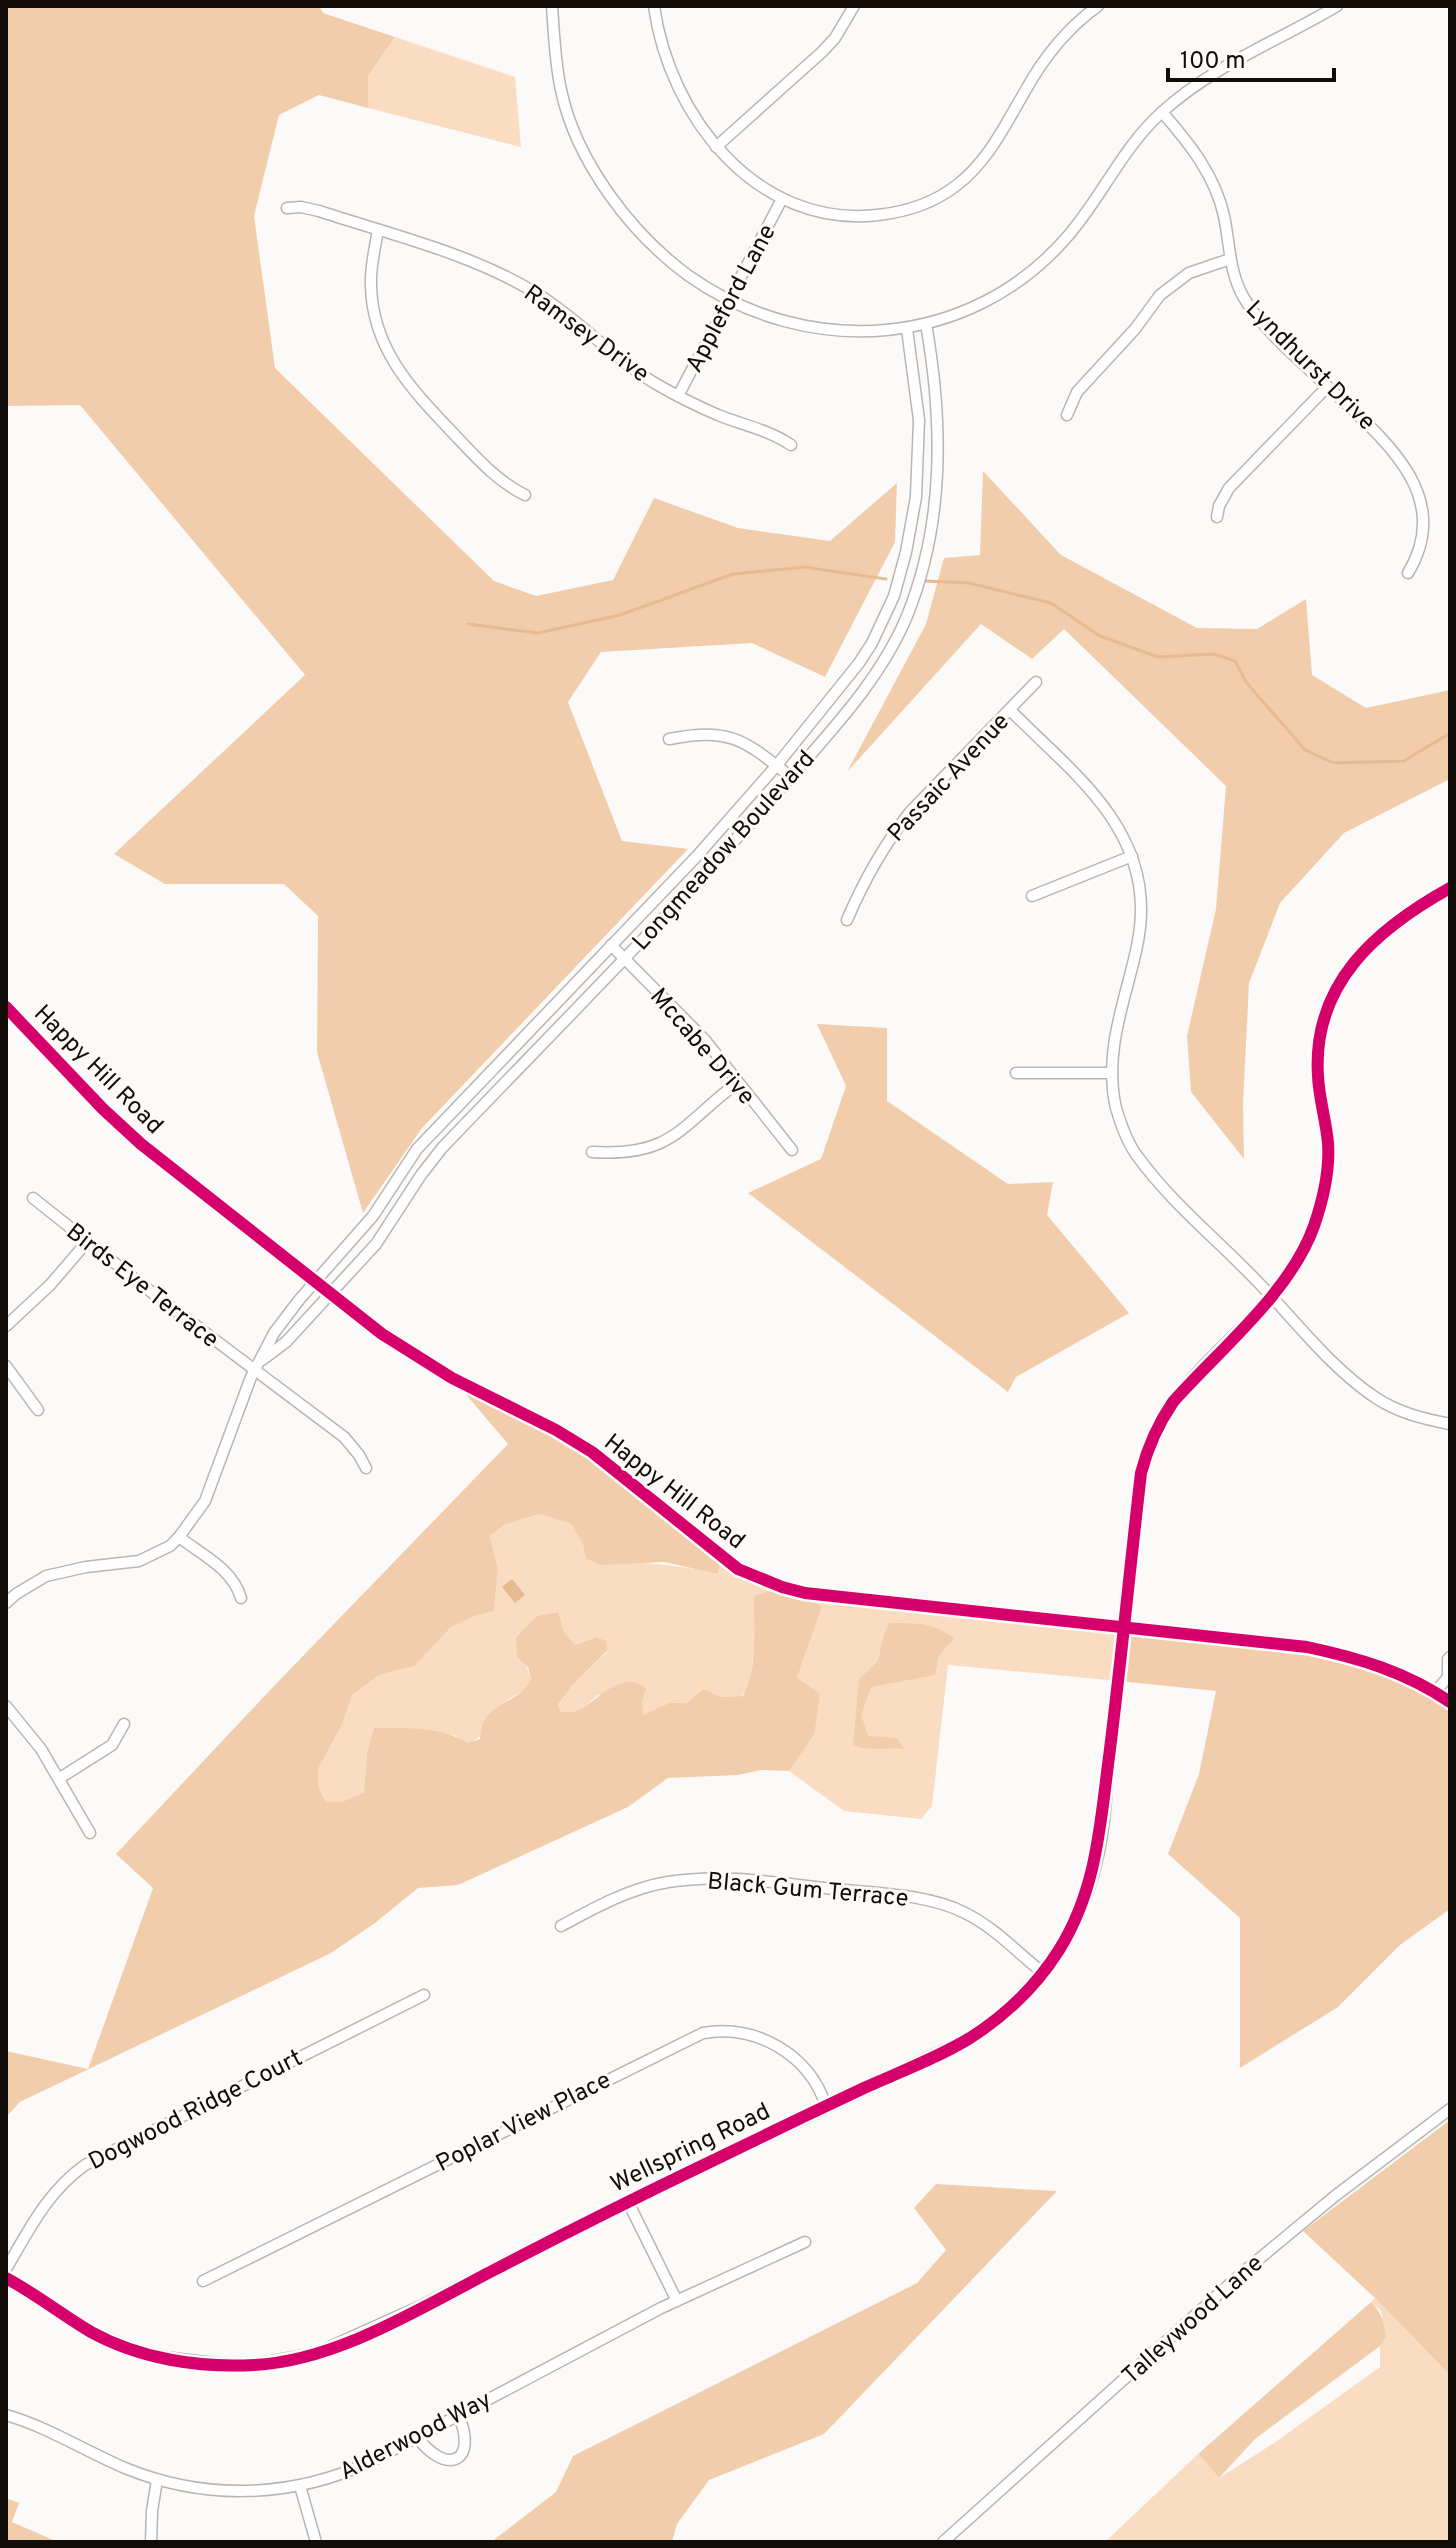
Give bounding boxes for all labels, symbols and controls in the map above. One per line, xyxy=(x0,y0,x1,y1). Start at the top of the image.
scale bar xyxy=(1168,32,1334,82)
text: 100 m xyxy=(1180,47,1246,77)
street label: Appleford Lane xyxy=(680,220,783,378)
street label: Ramsey Drive xyxy=(517,279,654,390)
street label: Lyndhurst Drive xyxy=(1238,295,1381,438)
street label: Passaic Avenue xyxy=(882,708,1017,849)
street label: Longmeadow Boulevard xyxy=(627,745,822,958)
street label: Mccabe Drive xyxy=(643,983,760,1112)
street label: Happy Hill Road xyxy=(27,999,169,1141)
street label: Birds Eye Terrace xyxy=(59,1218,224,1355)
street label: Happy Hill Road xyxy=(597,1428,750,1557)
street label: Black Gum Terrace xyxy=(706,1867,910,1915)
street label: Dogwood Ridge Court xyxy=(84,2044,308,2178)
street label: Poplar View Place xyxy=(432,2066,616,2180)
street label: Wellspring Road xyxy=(606,2097,776,2200)
street label: Talleywood Lane xyxy=(1117,2249,1270,2392)
street label: Alderwood Way xyxy=(335,2386,497,2488)

